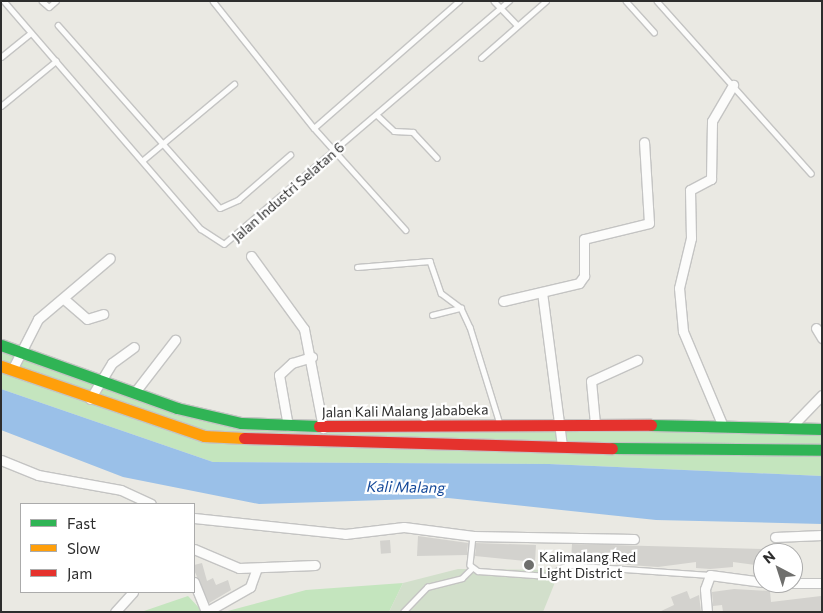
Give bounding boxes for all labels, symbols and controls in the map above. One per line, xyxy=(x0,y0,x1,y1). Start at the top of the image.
street label: Jalan Industri Selatan 6 xyxy=(228,139,348,245)
street label: Jalan Kali Malang Jababeka xyxy=(321,401,489,421)
water label: Kali Malang xyxy=(366,477,446,497)
legend xyxy=(20,503,195,593)
text: Fast xyxy=(67,514,96,532)
text: Slow xyxy=(67,539,100,557)
north arrow xyxy=(753,543,803,593)
text: N xyxy=(759,547,778,567)
place label: Kalimalang Red Light District xyxy=(539,549,636,582)
marker: Kalimalang Red Light District xyxy=(523,559,535,571)
text: Jam xyxy=(67,564,92,582)

